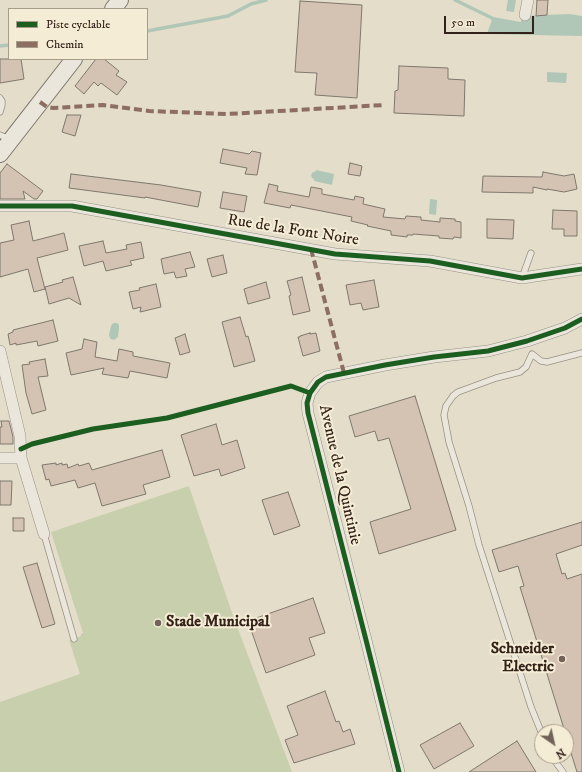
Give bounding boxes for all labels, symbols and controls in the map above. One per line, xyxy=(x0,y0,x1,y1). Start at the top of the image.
legend xyxy=(8,8,148,60)
scale bar xyxy=(446,8,536,34)
text: 50 m xyxy=(451,15,475,30)
text: Piste cyclable xyxy=(46,17,110,32)
text: Chemin xyxy=(46,37,84,52)
street label: Rue de la Font Noire xyxy=(226,211,360,251)
street label: Avenue de la Quintinie xyxy=(314,403,364,547)
place label: Stade Municipal xyxy=(166,613,270,633)
marker: Stade Municipal xyxy=(153,618,163,628)
place label: Schneider Electric xyxy=(491,640,554,678)
marker: Schneider Electric xyxy=(557,654,567,664)
north arrow xyxy=(534,724,574,764)
text: N xyxy=(552,745,568,761)

